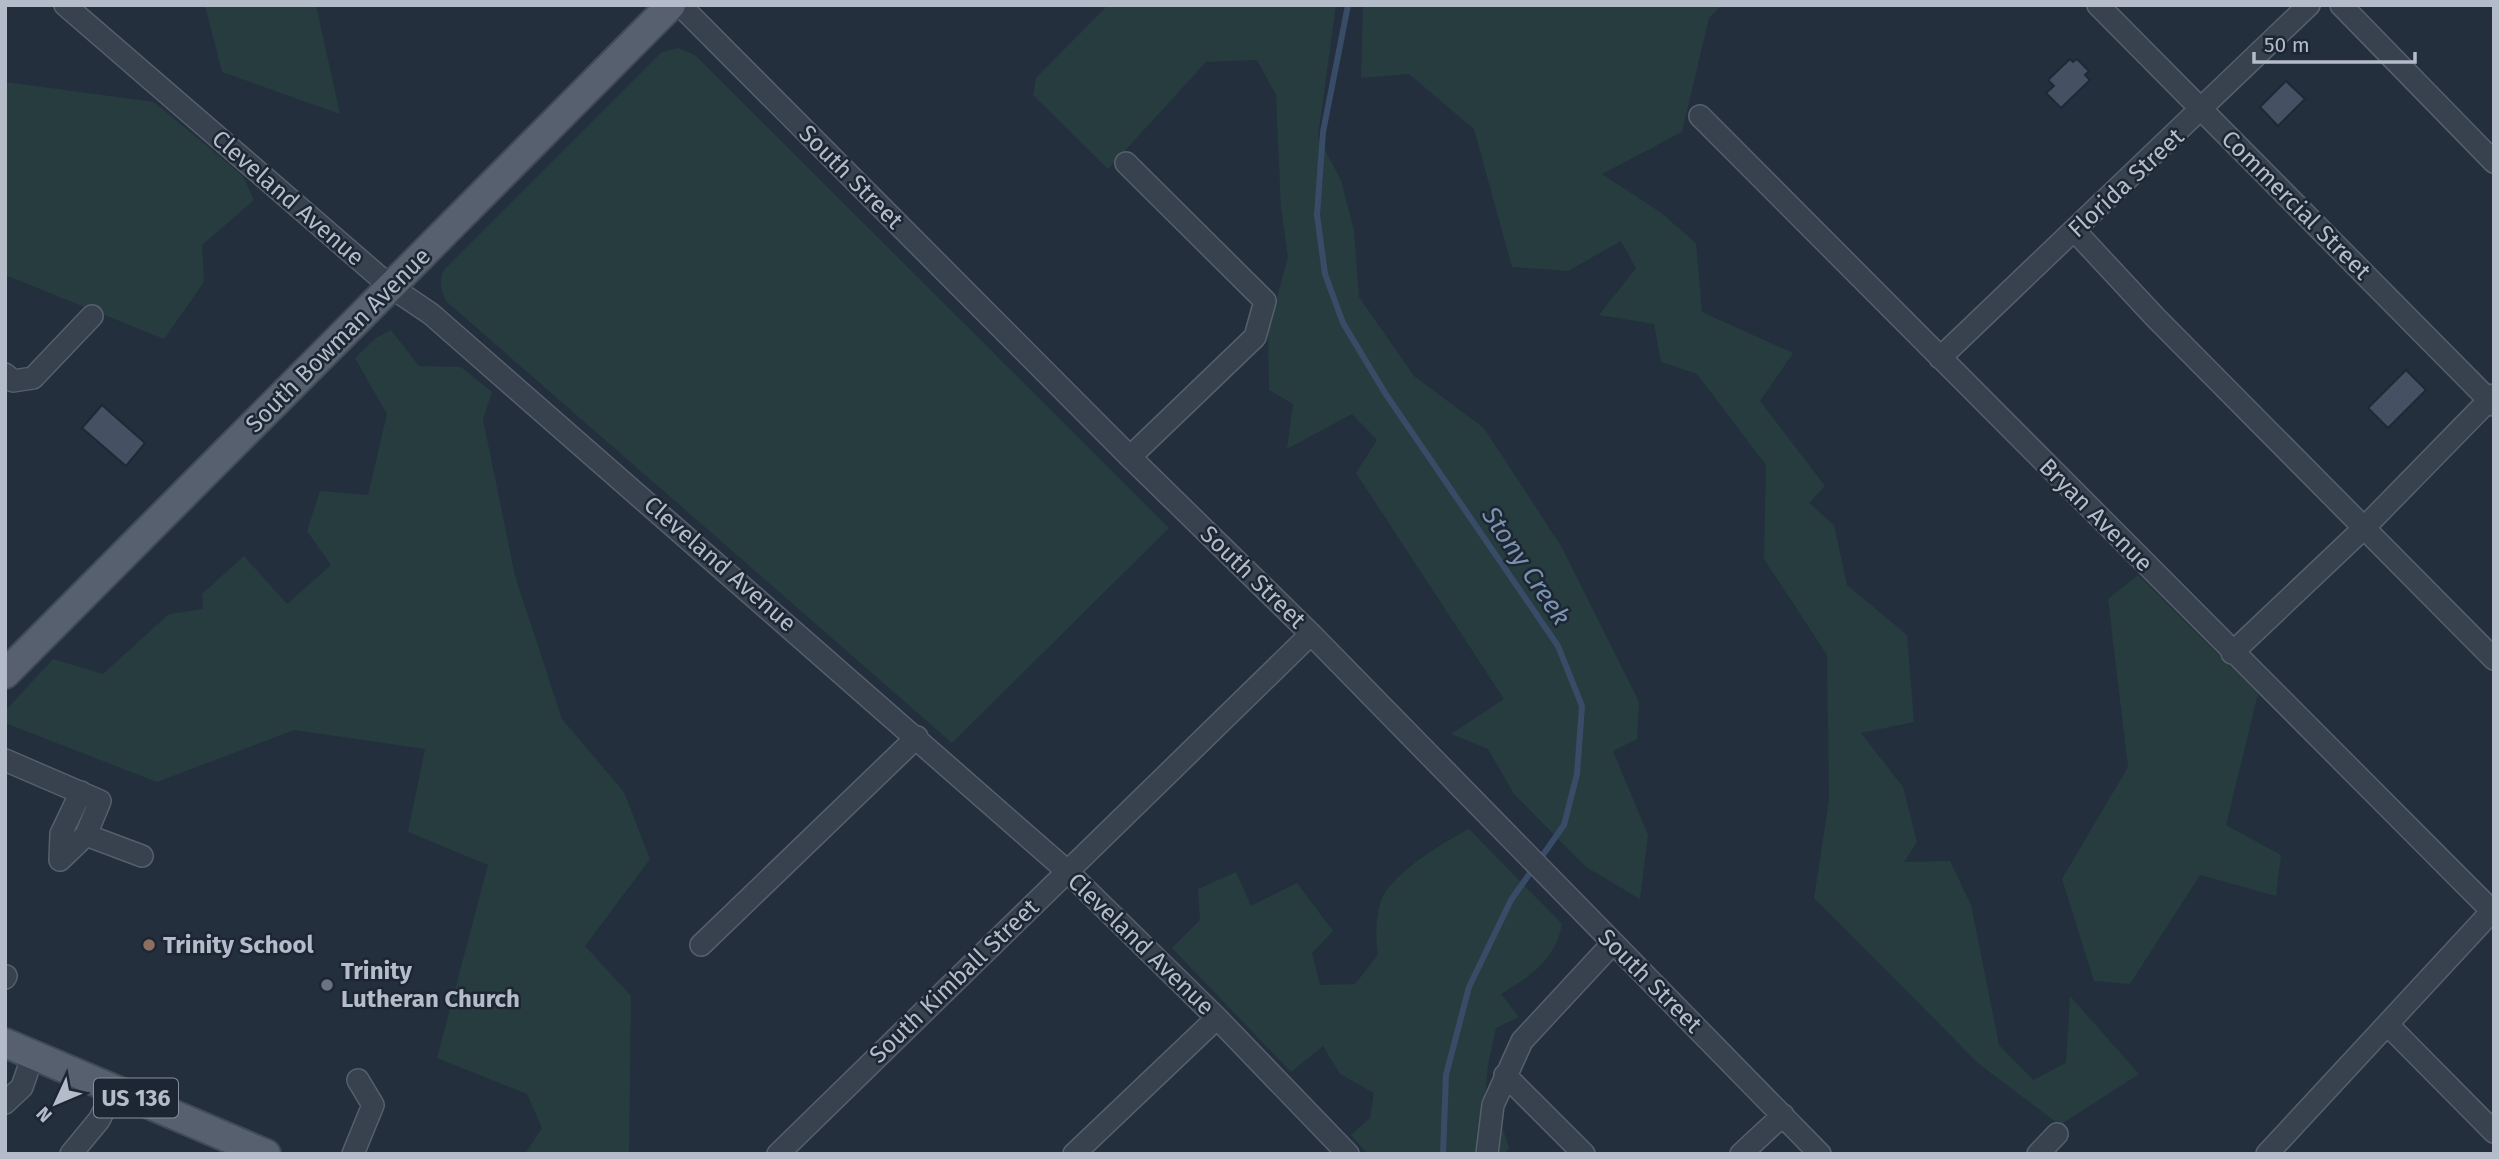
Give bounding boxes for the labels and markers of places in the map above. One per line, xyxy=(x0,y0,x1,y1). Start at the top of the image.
place label: Trinity School xyxy=(163,931,315,959)
marker: Trinity School xyxy=(141,937,157,953)
place label: Trinity Lutheran Church xyxy=(341,957,520,1013)
marker: Trinity Lutheran Church xyxy=(319,977,335,993)

